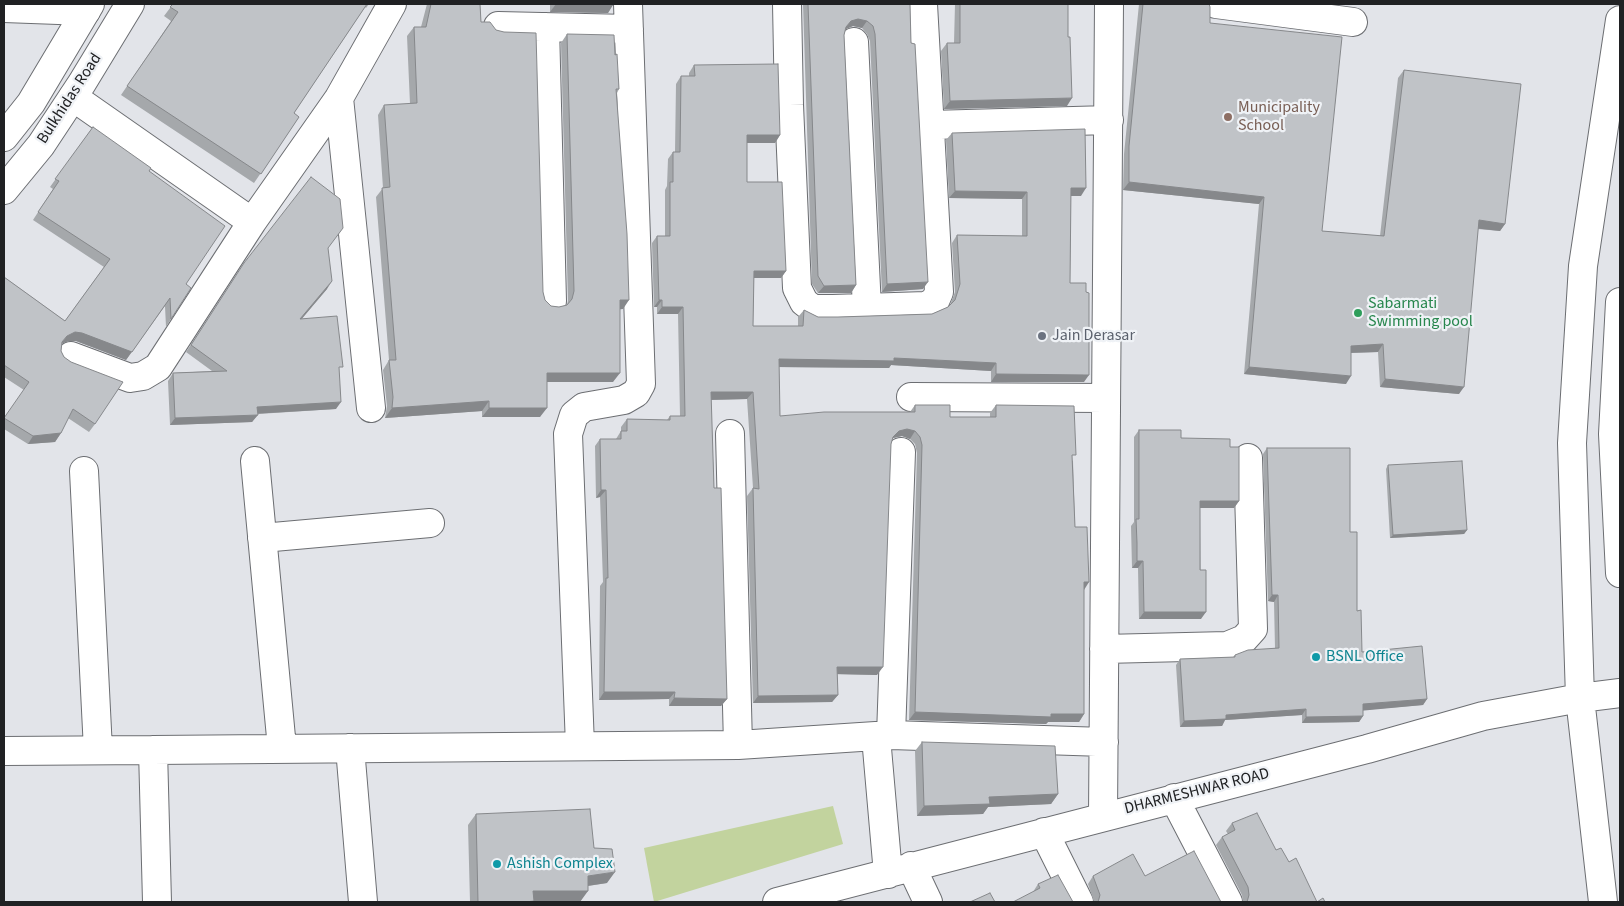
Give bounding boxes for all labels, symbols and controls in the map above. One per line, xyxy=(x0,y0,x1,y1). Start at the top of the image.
street label: Bulkhidas Road xyxy=(34,50,106,148)
place label: Municipality School xyxy=(1238,98,1320,136)
marker: Municipality School xyxy=(1222,111,1234,123)
place label: Sabarmati Swimming pool xyxy=(1368,294,1473,332)
marker: Sabarmati Swimming pool xyxy=(1352,307,1364,319)
place label: Jain Derasar xyxy=(1052,326,1135,346)
marker: Jain Derasar xyxy=(1036,330,1048,342)
place label: BSNL Office xyxy=(1326,647,1404,667)
marker: BSNL Office xyxy=(1310,651,1322,663)
street label: DHARMESHWAR ROAD xyxy=(1123,765,1271,819)
place label: Ashish Complex xyxy=(507,854,613,874)
marker: Ashish Complex xyxy=(491,858,503,870)

